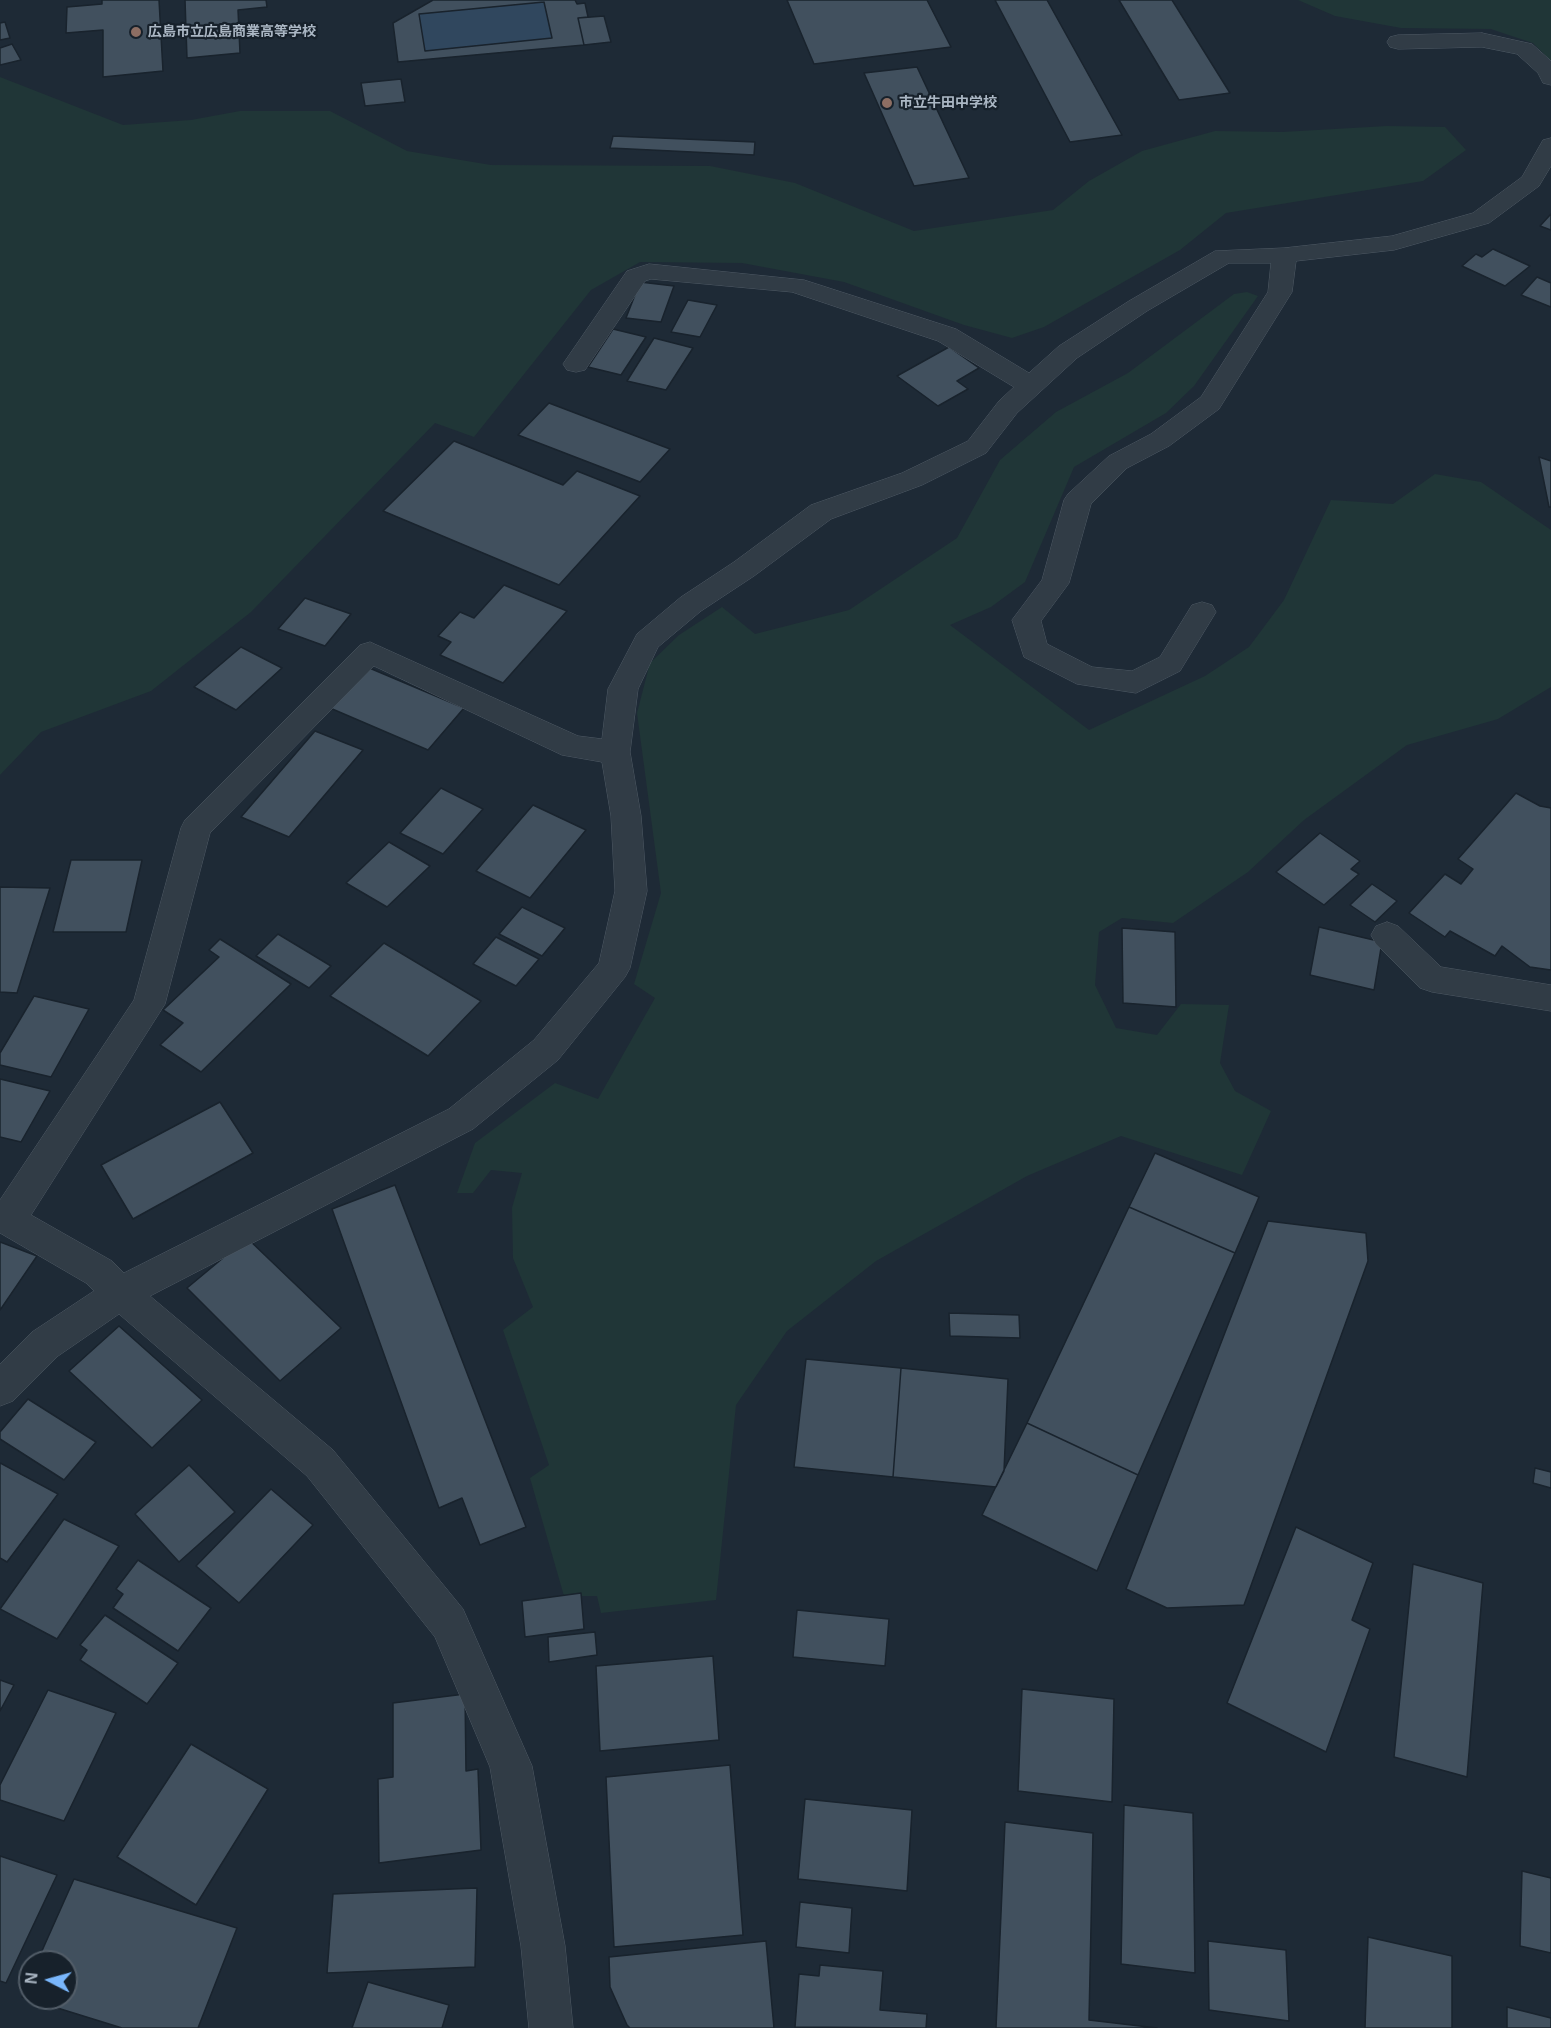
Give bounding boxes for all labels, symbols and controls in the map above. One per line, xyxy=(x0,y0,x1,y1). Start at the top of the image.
place label: 広島市立広島商業高等学校 xyxy=(148,24,316,40)
marker: 広島市立広島商業高等学校 xyxy=(129,25,143,39)
place label: 市立牛田中学校 xyxy=(899,95,997,111)
marker: 市立牛田中学校 xyxy=(880,96,894,110)
north arrow xyxy=(18,1950,78,2010)
text: N xyxy=(23,1972,41,1985)

